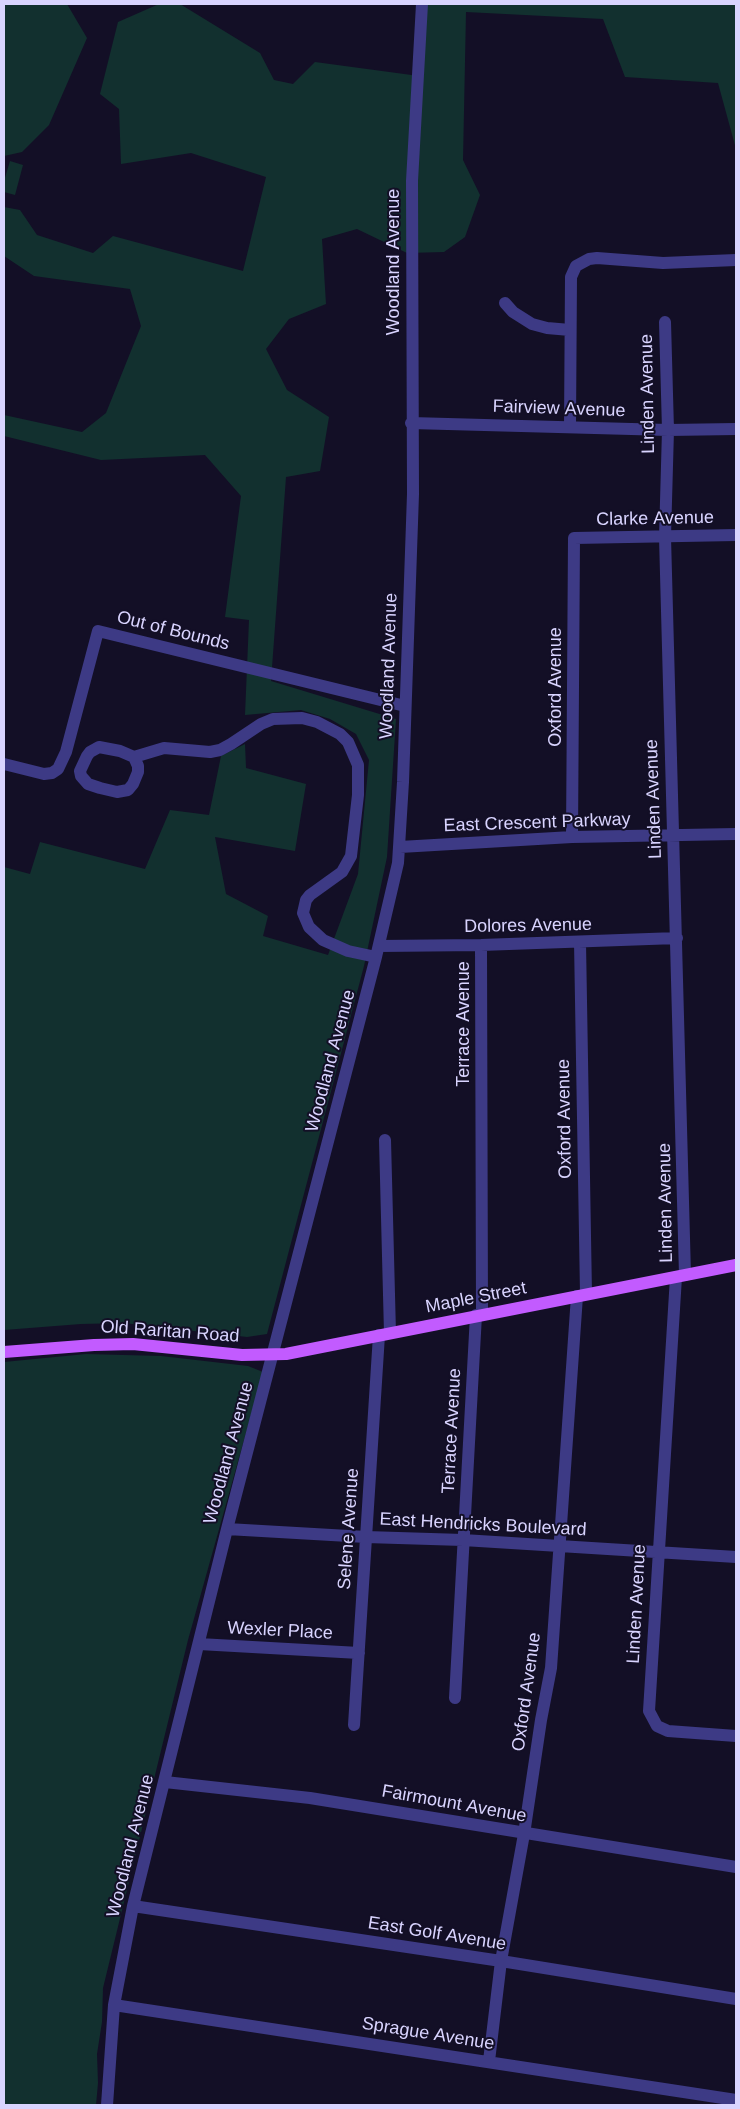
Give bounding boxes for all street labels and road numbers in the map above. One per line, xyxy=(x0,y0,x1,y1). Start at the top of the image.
street label: Woodland Avenue xyxy=(383,189,405,335)
street label: Linden Avenue xyxy=(636,334,660,454)
street label: Fairview Avenue xyxy=(492,396,626,422)
street label: Clarke Avenue xyxy=(596,507,714,531)
street label: Woodland Avenue xyxy=(376,592,402,740)
street label: Out of Bounds xyxy=(115,607,231,655)
street label: Oxford Avenue xyxy=(545,627,567,747)
street label: Linden Avenue xyxy=(641,739,667,859)
street label: East Crescent Parkway xyxy=(443,809,631,837)
street label: Dolores Avenue xyxy=(464,914,592,938)
street label: Terrace Avenue xyxy=(453,961,475,1087)
street label: Woodland Avenue xyxy=(302,987,360,1135)
street label: Oxford Avenue xyxy=(553,1059,577,1179)
street label: Linden Avenue xyxy=(654,1143,678,1263)
street label: Maple Street xyxy=(424,1278,528,1318)
street label: Old Raritan Road xyxy=(100,1316,240,1348)
street label: Terrace Avenue xyxy=(438,1368,466,1494)
street label: Woodland Avenue xyxy=(200,1379,258,1527)
street label: Selene Avenue xyxy=(334,1468,364,1590)
street label: East Hendricks Boulevard xyxy=(379,1509,587,1541)
street label: Linden Avenue xyxy=(623,1544,651,1664)
street label: Wexler Place xyxy=(227,1617,333,1645)
street label: Oxford Avenue xyxy=(508,1631,546,1753)
street label: Woodland Avenue xyxy=(103,1772,159,1920)
street label: Fairmount Avenue xyxy=(380,1781,528,1827)
street label: East Golf Avenue xyxy=(366,1912,508,1956)
street label: Sprague Avenue xyxy=(360,2013,496,2055)

